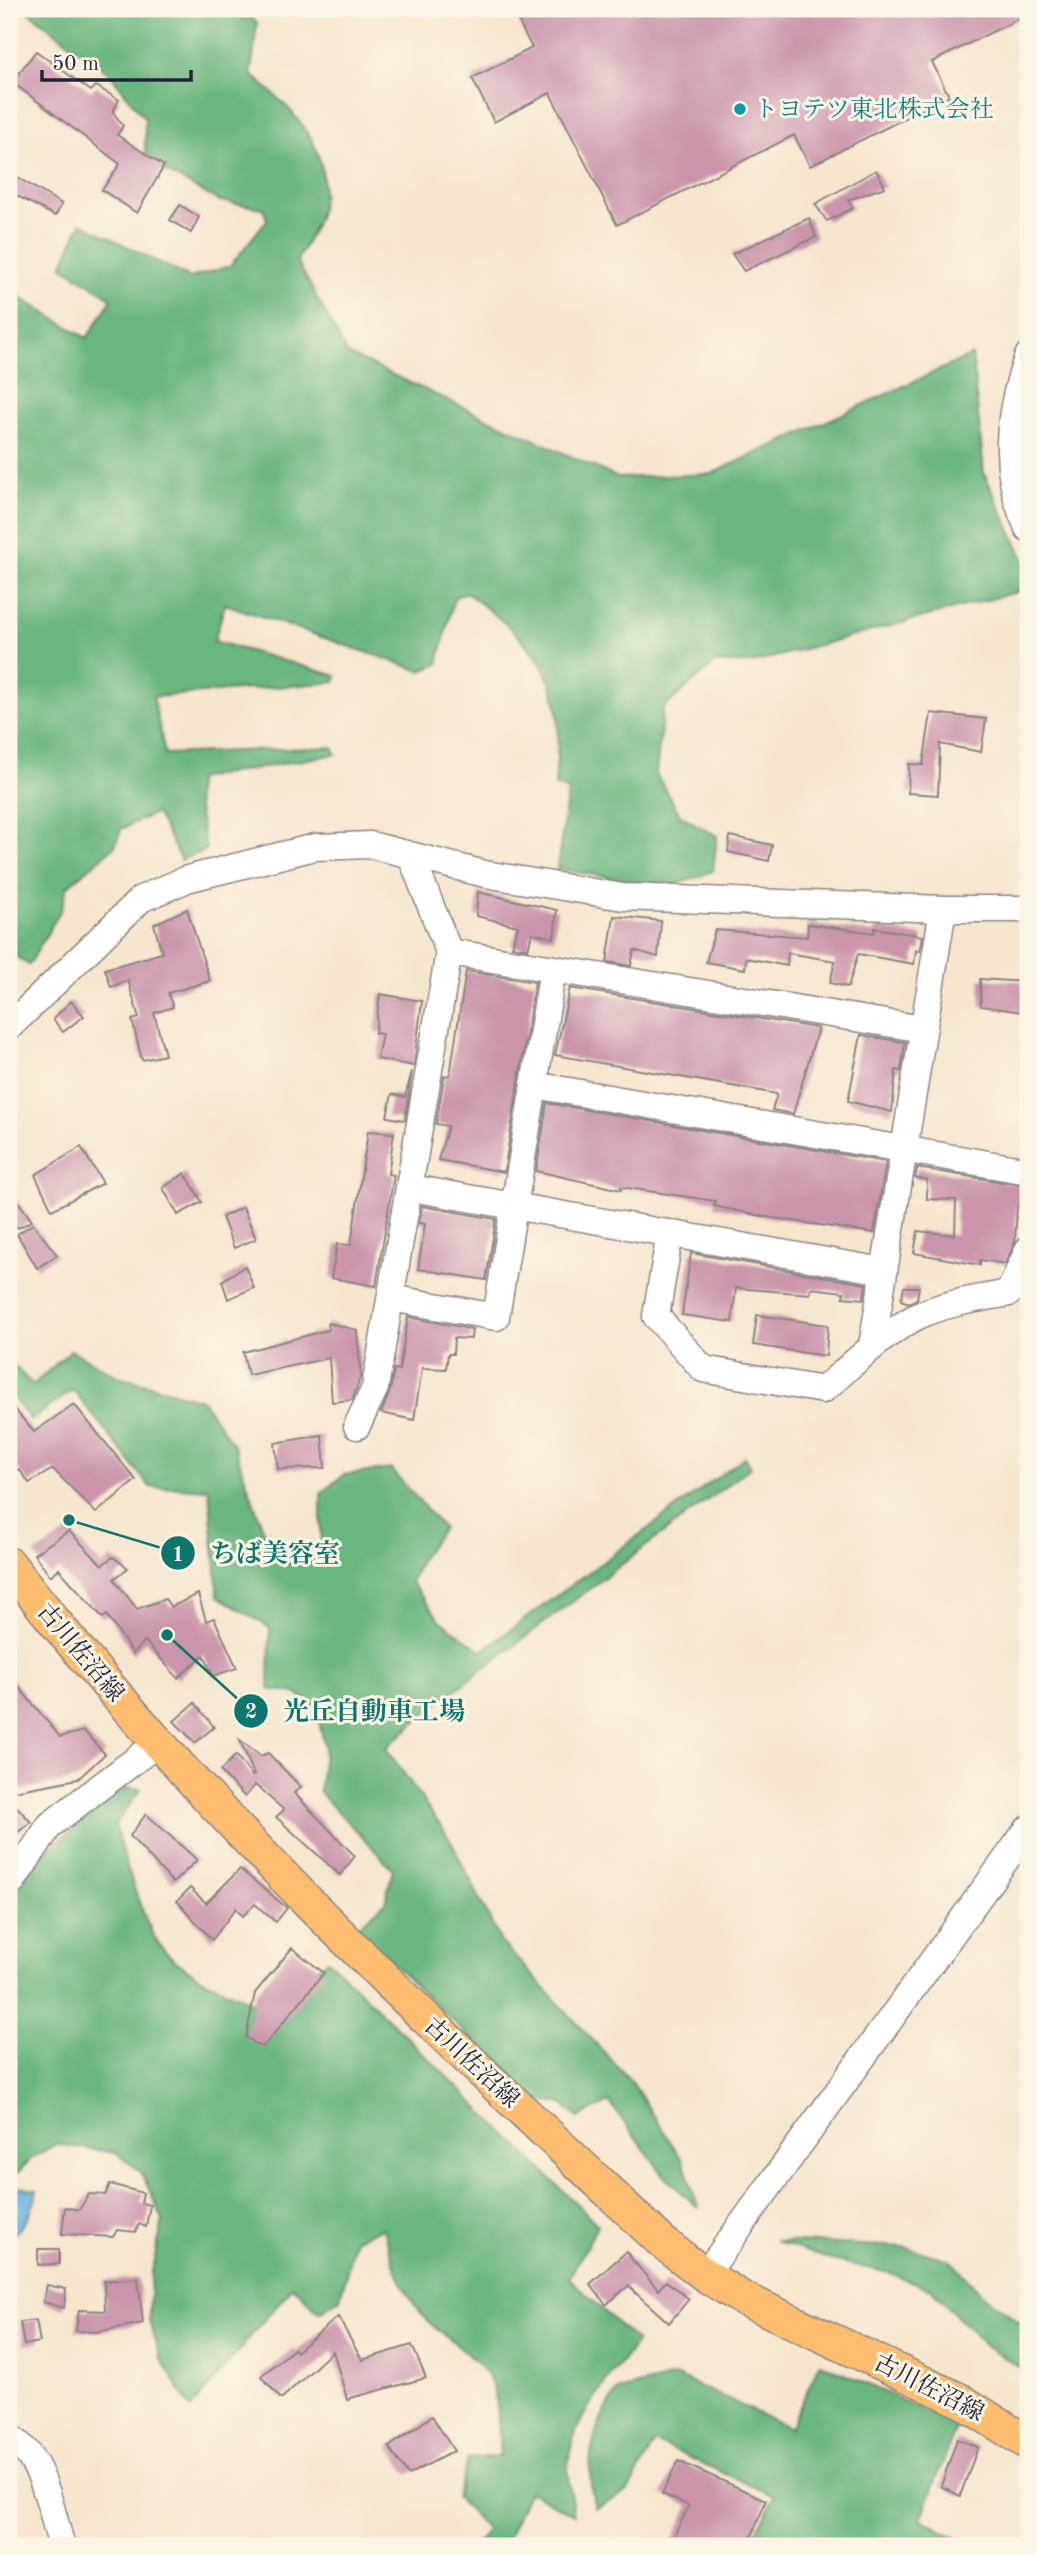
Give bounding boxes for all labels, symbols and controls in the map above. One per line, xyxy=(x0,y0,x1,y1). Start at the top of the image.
scale bar xyxy=(42,38,191,82)
text: 50 m xyxy=(52,54,99,75)
place label: トヨテツ東北株式会社 xyxy=(754,96,994,123)
marker: トヨテツ東北株式会社 xyxy=(732,101,748,117)
callout: ちば美容室 xyxy=(161,1530,354,1577)
text: ちば美容室 xyxy=(210,1539,340,1568)
text: 1 xyxy=(172,1545,184,1566)
street label: 古川佐沼線 xyxy=(32,1598,130,1707)
callout: 光丘自動車工場 xyxy=(234,1687,479,1734)
text: 光丘自動車工場 xyxy=(283,1697,465,1726)
text: 2 xyxy=(245,1702,257,1723)
street label: 古川佐沼線 xyxy=(419,2012,525,2113)
street label: 古川佐沼線 xyxy=(869,2348,988,2427)

